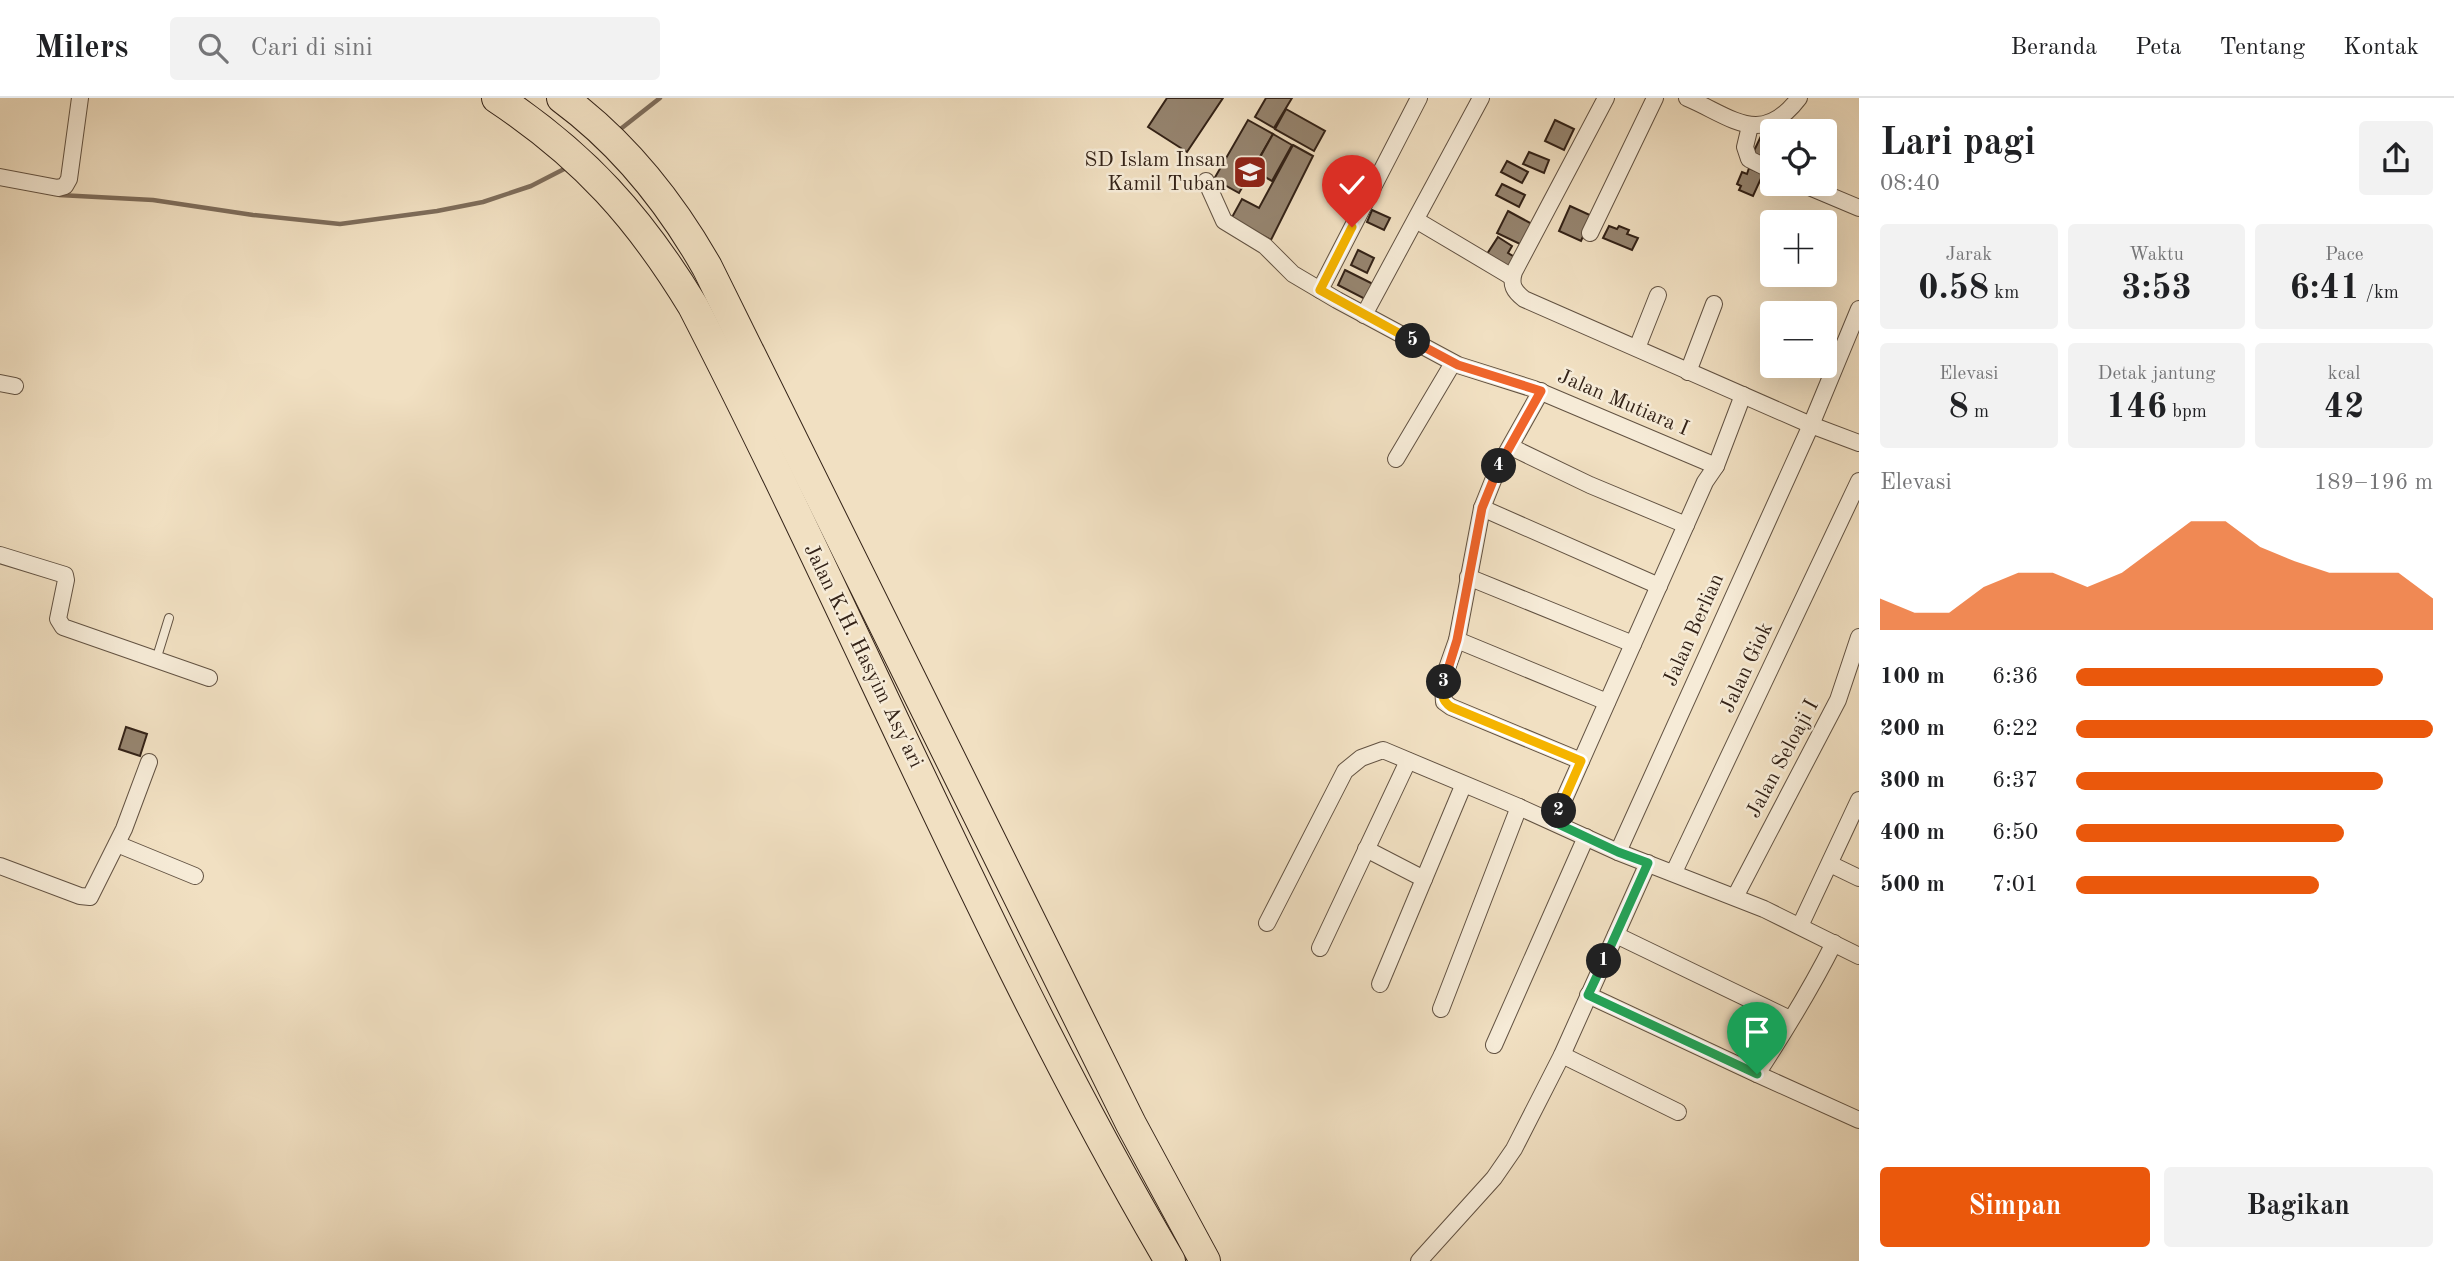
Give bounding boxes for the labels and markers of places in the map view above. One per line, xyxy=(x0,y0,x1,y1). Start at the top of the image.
place label: SD Islam Insan Kamil Tuban xyxy=(1084,150,1226,195)
school or university icon: SD Islam Insan Kamil Tuban xyxy=(1231,153,1269,191)
pin xyxy=(1322,155,1382,227)
pin: 5 xyxy=(1396,324,1430,358)
pin: 4 xyxy=(1482,448,1516,484)
pin: 3 xyxy=(1426,664,1462,700)
pin: 2 xyxy=(1542,794,1576,828)
pin: 1 xyxy=(1586,944,1622,978)
pin xyxy=(1727,1002,1787,1074)

